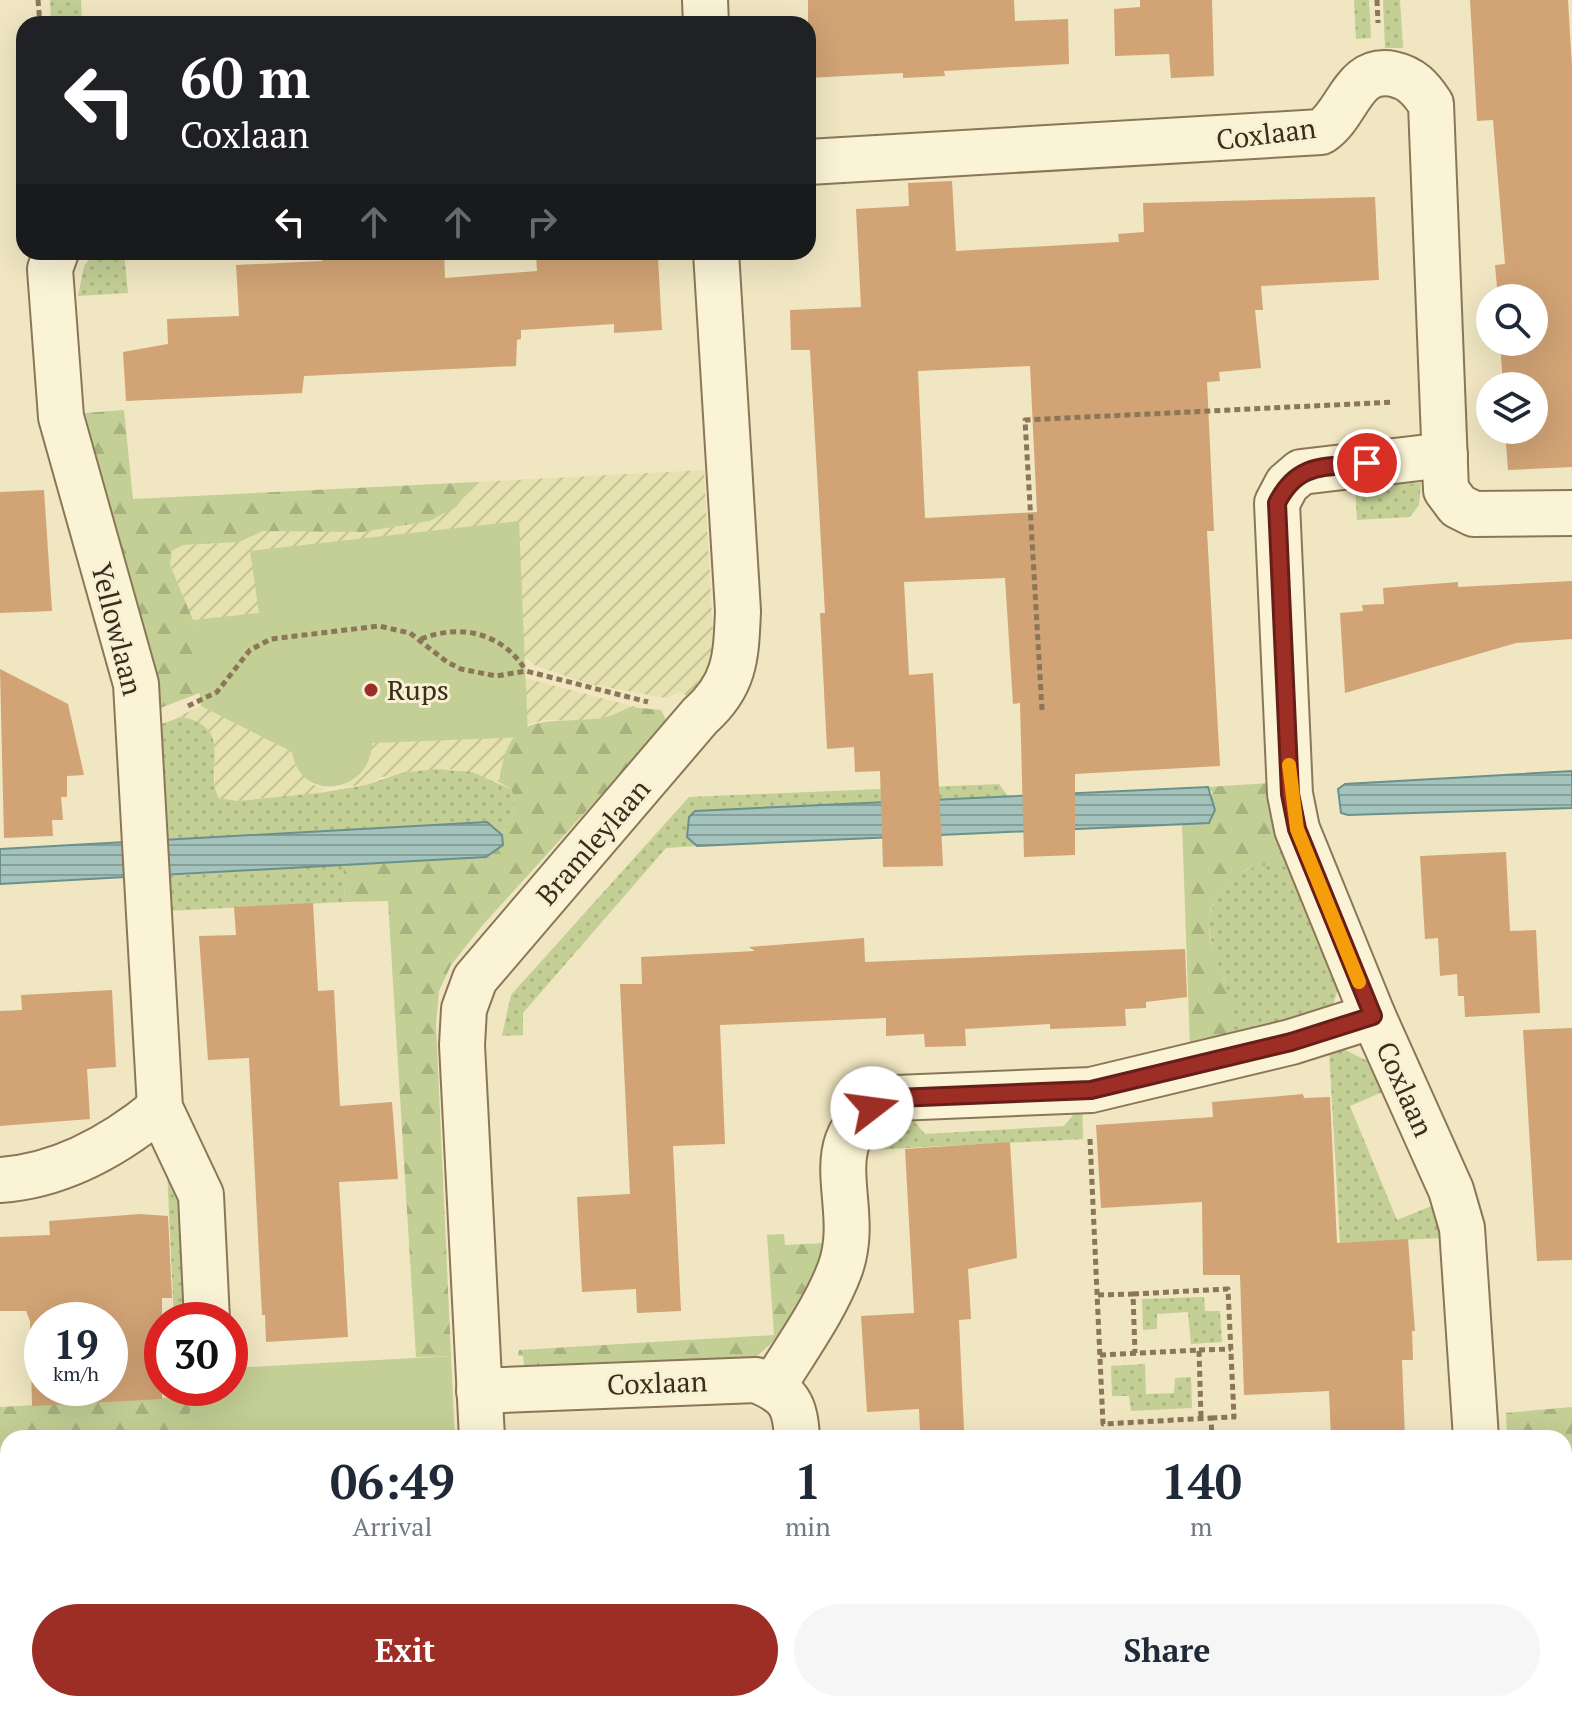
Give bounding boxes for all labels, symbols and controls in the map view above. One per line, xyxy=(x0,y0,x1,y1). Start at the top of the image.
text: 60 m xyxy=(180,40,310,114)
icon: left xyxy=(48,48,152,152)
street label: Coxlaan xyxy=(1214,109,1318,158)
text: Coxlaan xyxy=(180,111,309,158)
icon: left xyxy=(268,200,312,244)
icon: ahead xyxy=(352,200,396,244)
icon: ahead xyxy=(436,200,480,244)
icon: right xyxy=(520,200,564,244)
map controls xyxy=(1476,284,1548,444)
button: search xyxy=(1476,284,1548,356)
button: layers xyxy=(1476,372,1548,444)
pin xyxy=(1333,429,1401,497)
icon: arrive xyxy=(1345,441,1389,485)
street label: Yellowlaan xyxy=(83,559,152,699)
place label: Rups xyxy=(387,671,449,708)
marker: Rups xyxy=(362,681,380,699)
street label: Bramleylaan xyxy=(528,770,658,913)
street label: Coxlaan xyxy=(1368,1035,1443,1143)
position arrow xyxy=(830,1066,914,1150)
speed limit sign: 30 xyxy=(144,1302,248,1406)
text: 19 xyxy=(53,1317,99,1370)
text: km/h xyxy=(53,1360,99,1387)
street label: Coxlaan xyxy=(606,1362,708,1403)
text: 06:49 xyxy=(330,1449,455,1513)
text: 1 xyxy=(794,1449,821,1513)
text: 140 xyxy=(1161,1449,1242,1513)
text: Arrival xyxy=(353,1509,432,1543)
text: min xyxy=(785,1509,831,1543)
text: m xyxy=(1190,1509,1213,1543)
button: Exit xyxy=(32,1604,778,1696)
button: Share xyxy=(794,1604,1540,1696)

